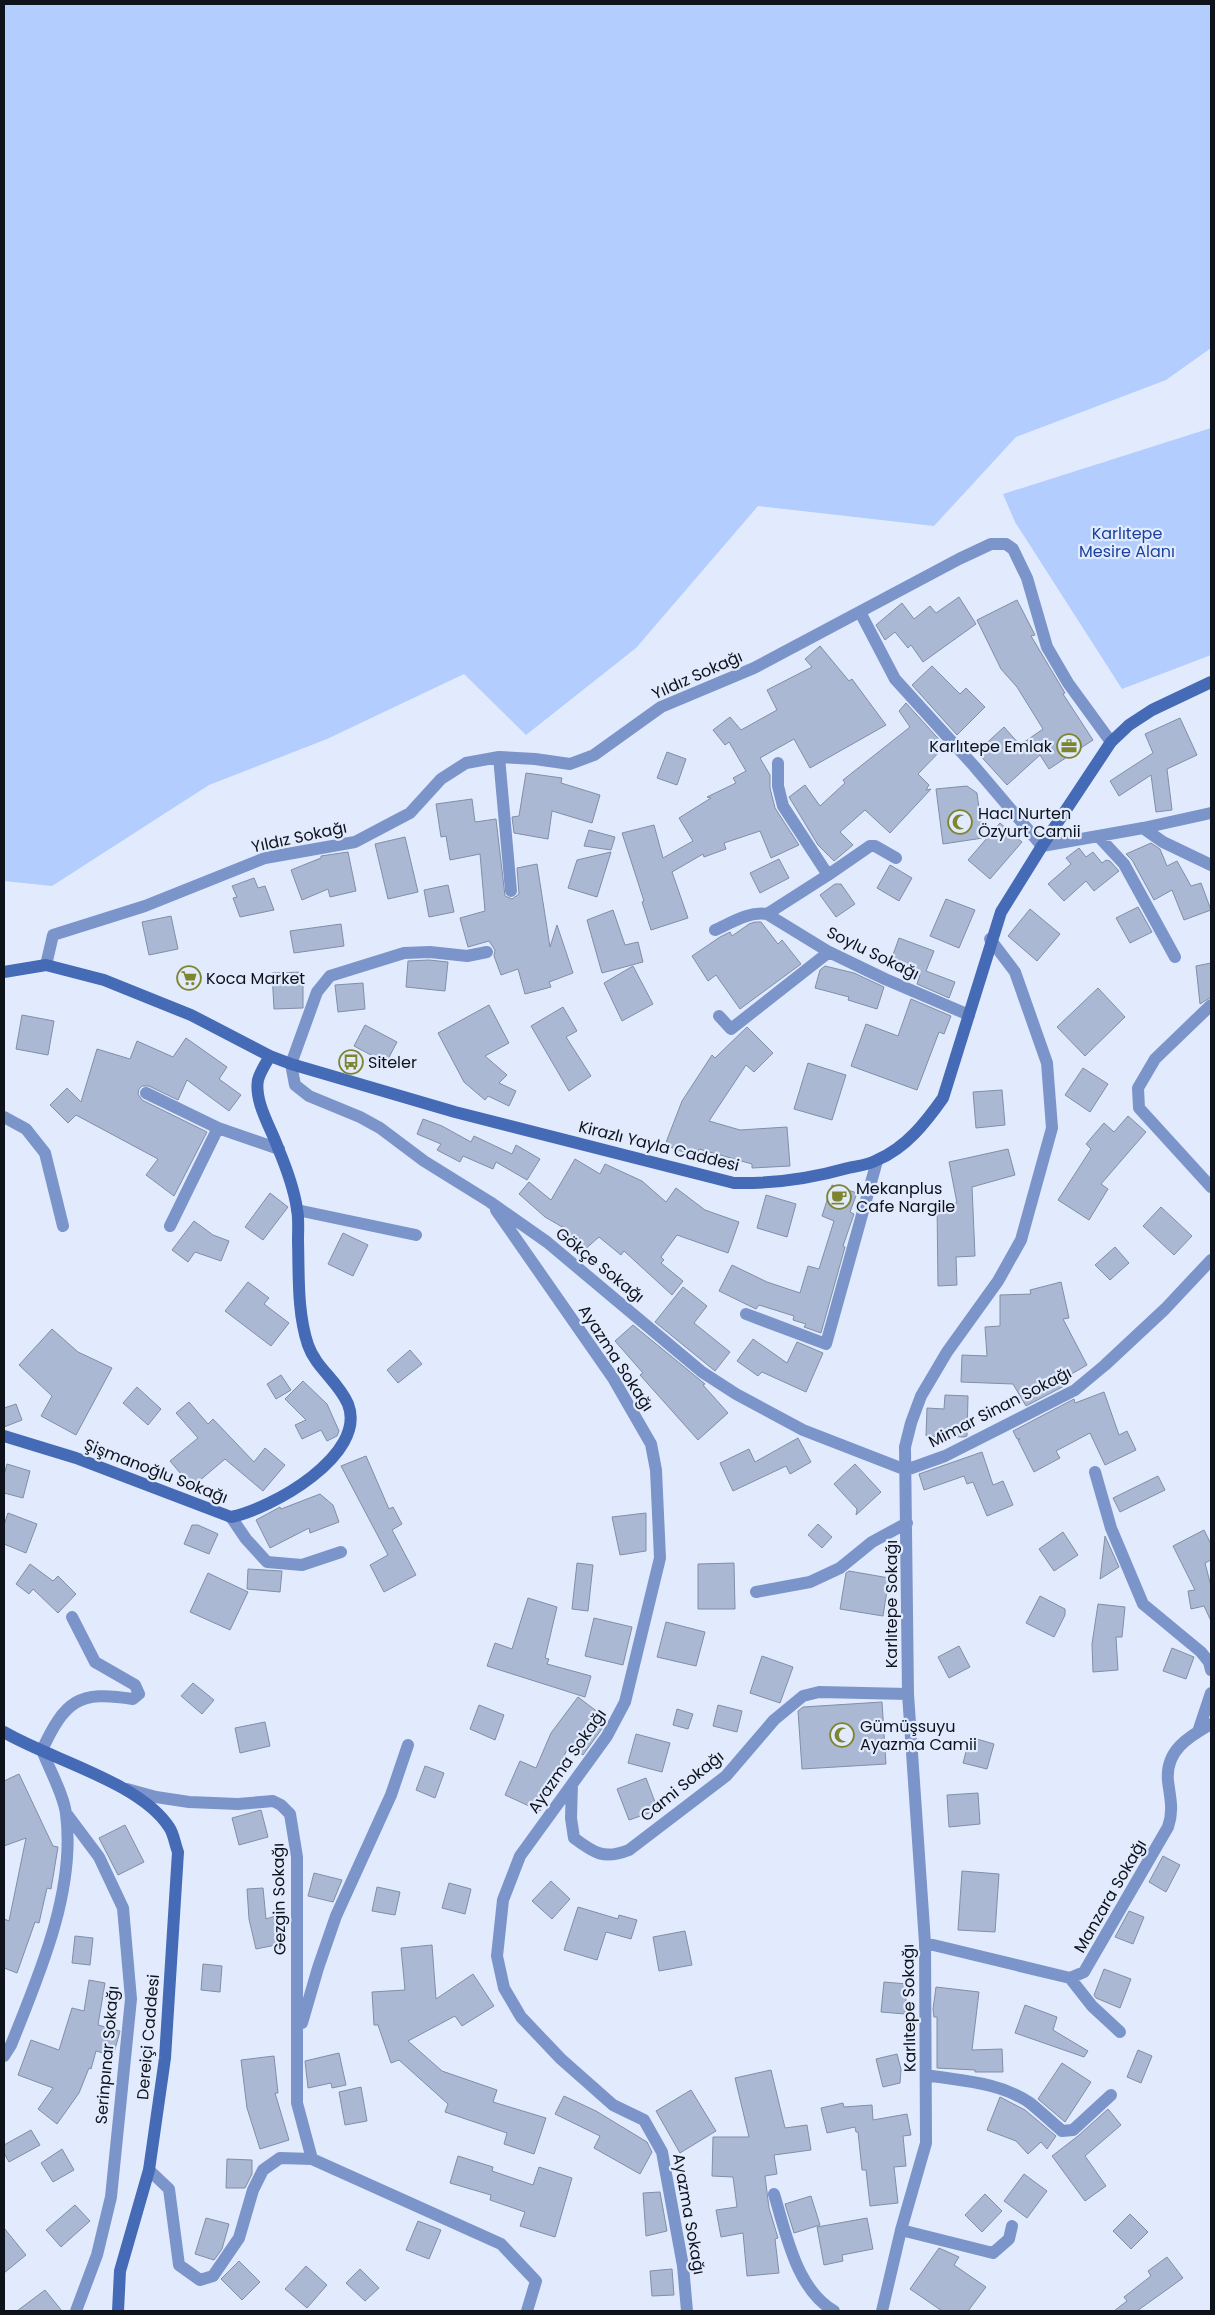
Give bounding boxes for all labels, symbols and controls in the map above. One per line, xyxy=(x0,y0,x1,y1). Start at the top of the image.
park label: Karlıtepe Mesire Alanı xyxy=(1079,522,1175,563)
street label: Yıldız Sokağı xyxy=(648,645,746,705)
office icon: Karlıtepe Emlak xyxy=(1056,733,1082,759)
place label: Karlıtepe Emlak xyxy=(929,735,1053,758)
place label: Hacı Nurten Özyurt Camii xyxy=(978,802,1081,843)
mosque icon: Hacı Nurten Özyurt Camii xyxy=(947,809,973,835)
street label: Yıldız Sokağı xyxy=(249,816,349,858)
street label: Soylu Sokağı xyxy=(823,921,923,985)
supermarket icon: Koca Market xyxy=(176,965,202,991)
place label: Koca Market xyxy=(206,967,305,990)
bus stop icon: Siteler xyxy=(338,1049,364,1075)
place label: Siteler xyxy=(368,1051,417,1074)
street label: Kirazlı Yayla Caddesi xyxy=(576,1115,742,1177)
place label: Mekanplus Cafe Nargile xyxy=(856,1177,955,1218)
cafe icon: Mekanplus Cafe Nargile xyxy=(826,1184,852,1210)
street label: Gökçe Sokağı xyxy=(551,1222,649,1308)
street label: Ayazma Sokağı xyxy=(573,1300,659,1416)
street label: Mimar Sinan Sokağı xyxy=(925,1361,1075,1453)
street label: Şişmanoğlu Sokağı xyxy=(81,1433,231,1509)
street label: Karlıtepe Sokağı xyxy=(880,1540,903,1668)
street label: Ayazma Sokağı xyxy=(522,1704,612,1818)
place label: Gümüşsuyu Ayazma Camii xyxy=(860,1715,977,1756)
mosque icon: Gümüşsuyu Ayazma Camii xyxy=(829,1722,855,1748)
street label: Cami Sokağı xyxy=(635,1745,729,1827)
street label: Manzara Sokağı xyxy=(1068,1835,1152,1957)
street label: Gezgin Sokağı xyxy=(267,1843,291,1955)
street label: Karlıtepe Sokağı xyxy=(896,1944,922,2072)
street label: Dereiçi Caddesi xyxy=(131,1973,165,2101)
street label: Serinpınar Sokağı xyxy=(89,1985,125,2125)
street label: Ayazma Sokağı xyxy=(667,2151,711,2277)

